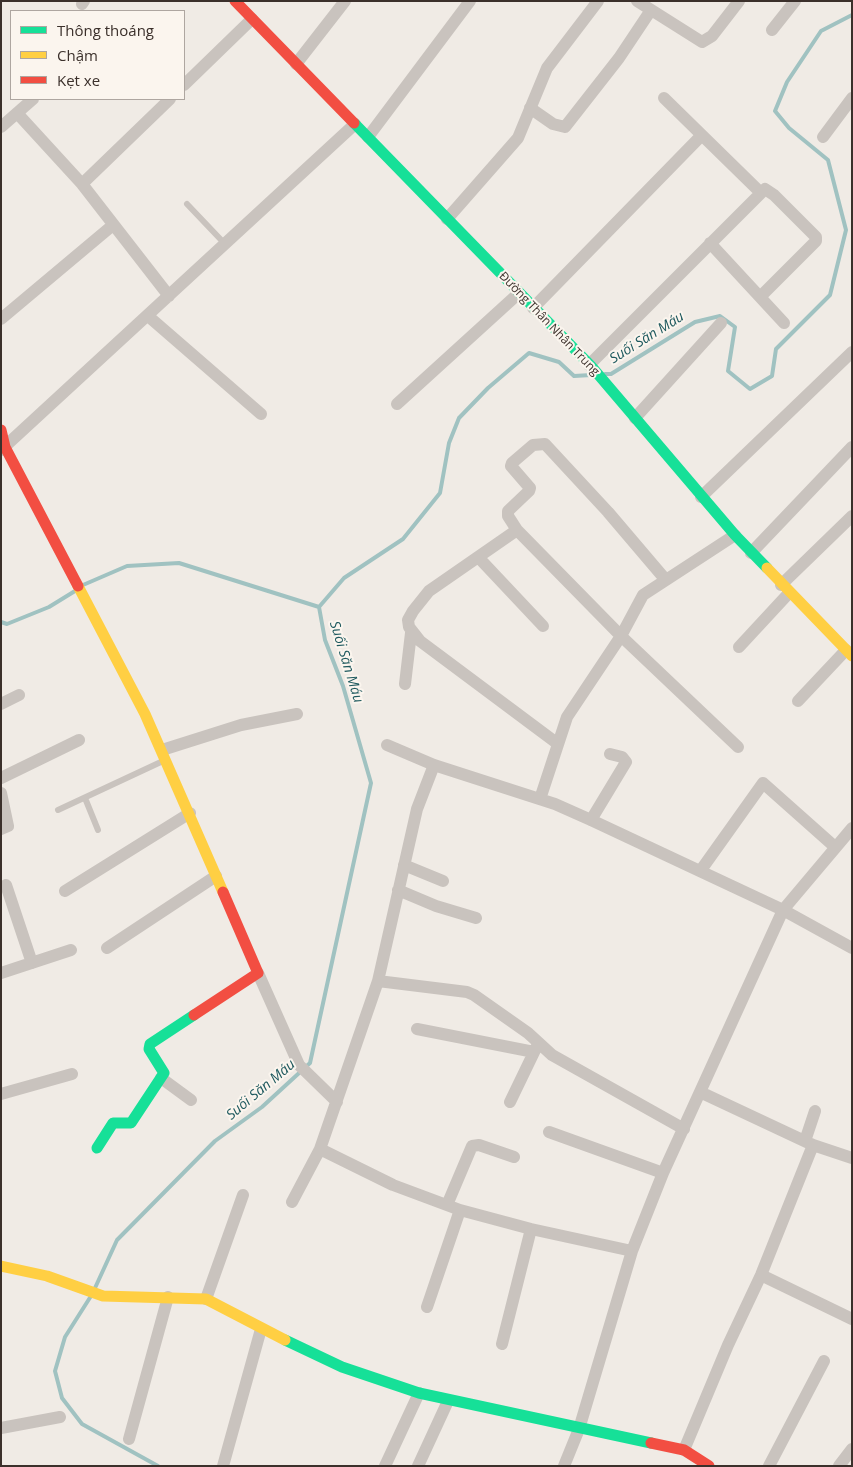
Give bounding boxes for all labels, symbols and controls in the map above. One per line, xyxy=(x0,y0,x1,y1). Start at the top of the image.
legend xyxy=(10,10,185,100)
text: Thông thoáng xyxy=(57,20,154,40)
text: Chậm xyxy=(57,45,98,65)
text: Kẹt xe xyxy=(57,70,100,90)
street label: Đường Thân Nhân Trung xyxy=(496,269,602,379)
water label: Suối Săn Máu xyxy=(607,308,687,368)
water label: Suối Săn Máu xyxy=(326,619,366,705)
water label: Suối Săn Máu xyxy=(223,1056,299,1124)

